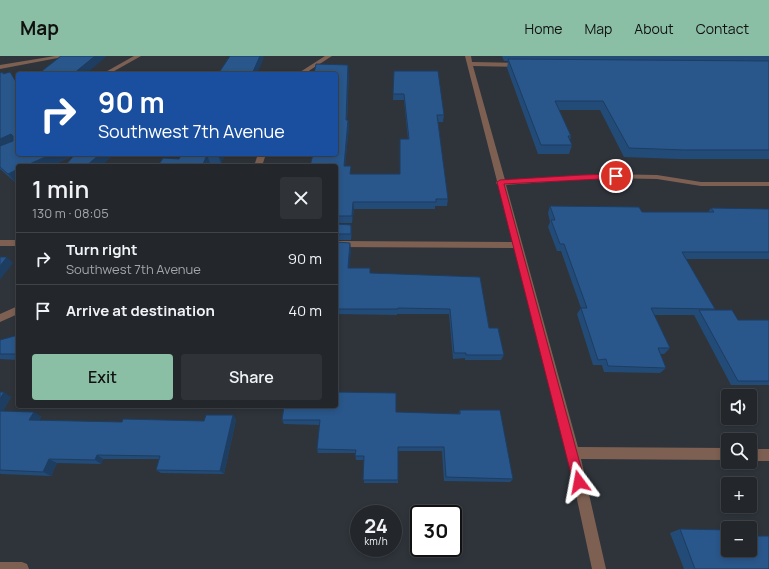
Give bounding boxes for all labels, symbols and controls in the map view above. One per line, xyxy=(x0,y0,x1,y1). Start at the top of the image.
text: Map xyxy=(20,15,59,41)
text: Home xyxy=(525,19,562,38)
text: Map xyxy=(584,19,612,38)
text: About xyxy=(634,19,674,38)
text: Contact xyxy=(696,19,749,38)
text: 90 m xyxy=(98,83,165,121)
icon: right xyxy=(32,88,84,140)
text: Southwest 7th Avenue xyxy=(98,119,285,143)
pin xyxy=(599,159,633,193)
icon: arrive xyxy=(605,165,627,187)
text: 1 min xyxy=(32,172,89,205)
button: close xyxy=(280,177,322,219)
text: 130 m · 08:05 xyxy=(32,204,109,222)
text: Turn right xyxy=(66,239,137,260)
icon: right xyxy=(32,248,54,270)
text: 90 m xyxy=(288,248,322,269)
text: Southwest 7th Avenue xyxy=(66,260,201,278)
icon: arrive xyxy=(32,300,54,322)
text: Arrive at destination xyxy=(66,300,215,321)
text: 40 m xyxy=(288,300,322,321)
button: Exit xyxy=(32,354,173,400)
button: Share xyxy=(181,354,322,400)
map controls xyxy=(721,389,757,557)
button: sound xyxy=(721,389,757,425)
button: search xyxy=(721,433,757,469)
position arrow xyxy=(558,461,600,503)
button: + xyxy=(721,477,757,513)
speed limit sign: 30 xyxy=(410,505,462,557)
text: 24 xyxy=(364,512,388,539)
button: − xyxy=(721,521,757,557)
text: km/h xyxy=(364,534,388,548)

